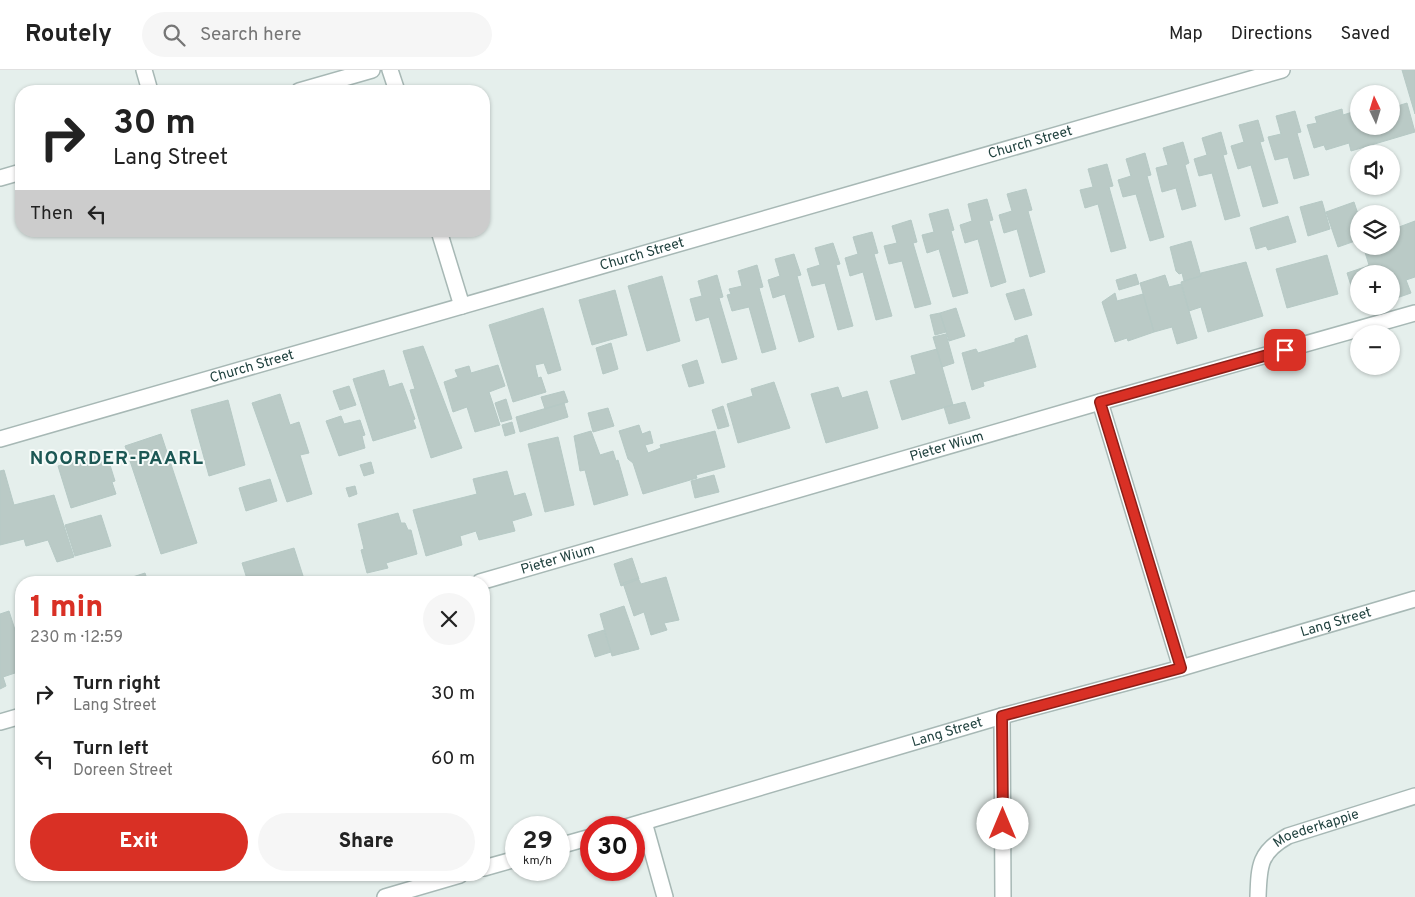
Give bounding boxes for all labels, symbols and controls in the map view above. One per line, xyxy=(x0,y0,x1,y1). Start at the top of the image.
search box xyxy=(142,12,492,57)
text: Routely xyxy=(25,20,112,50)
icon: search xyxy=(160,21,188,49)
text: Search here xyxy=(200,23,301,47)
text: Map xyxy=(1169,23,1203,46)
text: Directions xyxy=(1231,23,1313,46)
text: Saved xyxy=(1341,23,1390,46)
north arrow xyxy=(1350,85,1400,135)
map controls xyxy=(1350,85,1400,375)
text: 30 m xyxy=(113,102,196,146)
icon: right xyxy=(30,105,95,170)
street label: Church Street xyxy=(986,122,1074,163)
text: Lang Street xyxy=(113,145,228,172)
button: sound xyxy=(1350,145,1400,195)
icon: left xyxy=(83,200,111,228)
text: Then xyxy=(30,202,73,226)
button: layers xyxy=(1350,205,1400,255)
street label: Church Street xyxy=(598,234,686,274)
button: + xyxy=(1350,265,1400,315)
button: − xyxy=(1350,325,1400,375)
pin xyxy=(1264,329,1306,371)
icon: arrive xyxy=(1271,336,1299,364)
street label: Church Street xyxy=(208,346,296,387)
street label: Pieter Wium xyxy=(908,428,986,465)
district label: NOORDER-PAARL xyxy=(30,447,204,471)
street label: Pieter Wium xyxy=(519,541,597,578)
text: 1 min xyxy=(30,590,103,627)
button: close xyxy=(423,593,475,645)
street label: Lang Street xyxy=(1298,604,1373,641)
text: 230 m · 12:59 xyxy=(30,628,123,648)
text: Turn right xyxy=(73,672,161,696)
icon: right xyxy=(30,680,58,708)
text: 30 m xyxy=(431,682,475,706)
text: Lang Street xyxy=(73,696,157,716)
street label: Lang Street xyxy=(910,714,985,751)
text: Turn left xyxy=(73,737,149,761)
icon: left xyxy=(30,745,58,773)
text: 60 m xyxy=(431,747,475,771)
text: Doreen Street xyxy=(73,761,173,781)
position arrow xyxy=(976,797,1028,849)
street label: Moederkappie xyxy=(1270,806,1361,852)
button: Exit xyxy=(30,813,248,871)
button: Share xyxy=(258,813,475,871)
speed limit sign: 30 xyxy=(580,816,645,881)
text: 29 xyxy=(522,826,553,858)
text: km/h xyxy=(523,853,552,869)

